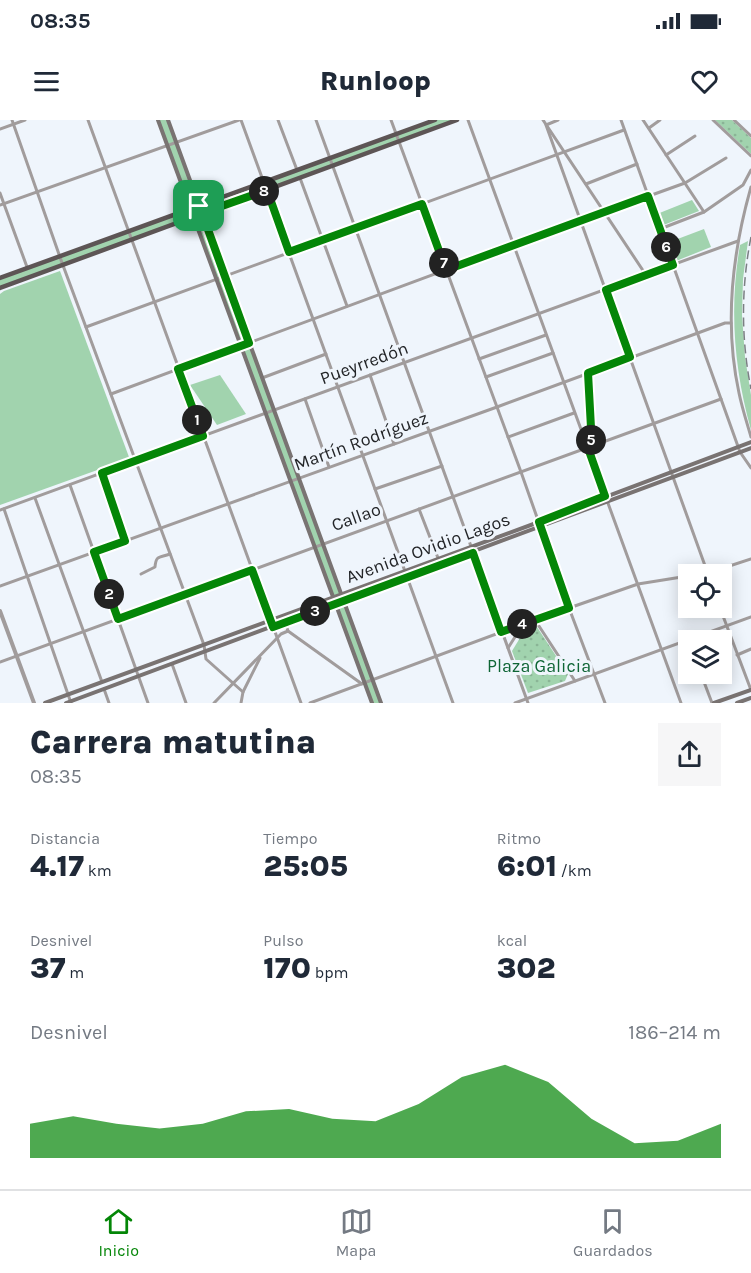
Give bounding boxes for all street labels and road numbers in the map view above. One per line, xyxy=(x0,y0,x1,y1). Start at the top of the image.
street label: Pueyrredón xyxy=(317,337,411,389)
street label: Martín Rodríguez xyxy=(291,407,431,475)
street label: Callao xyxy=(328,498,384,536)
street label: Avenida Ovidio Lagos xyxy=(343,508,513,588)

